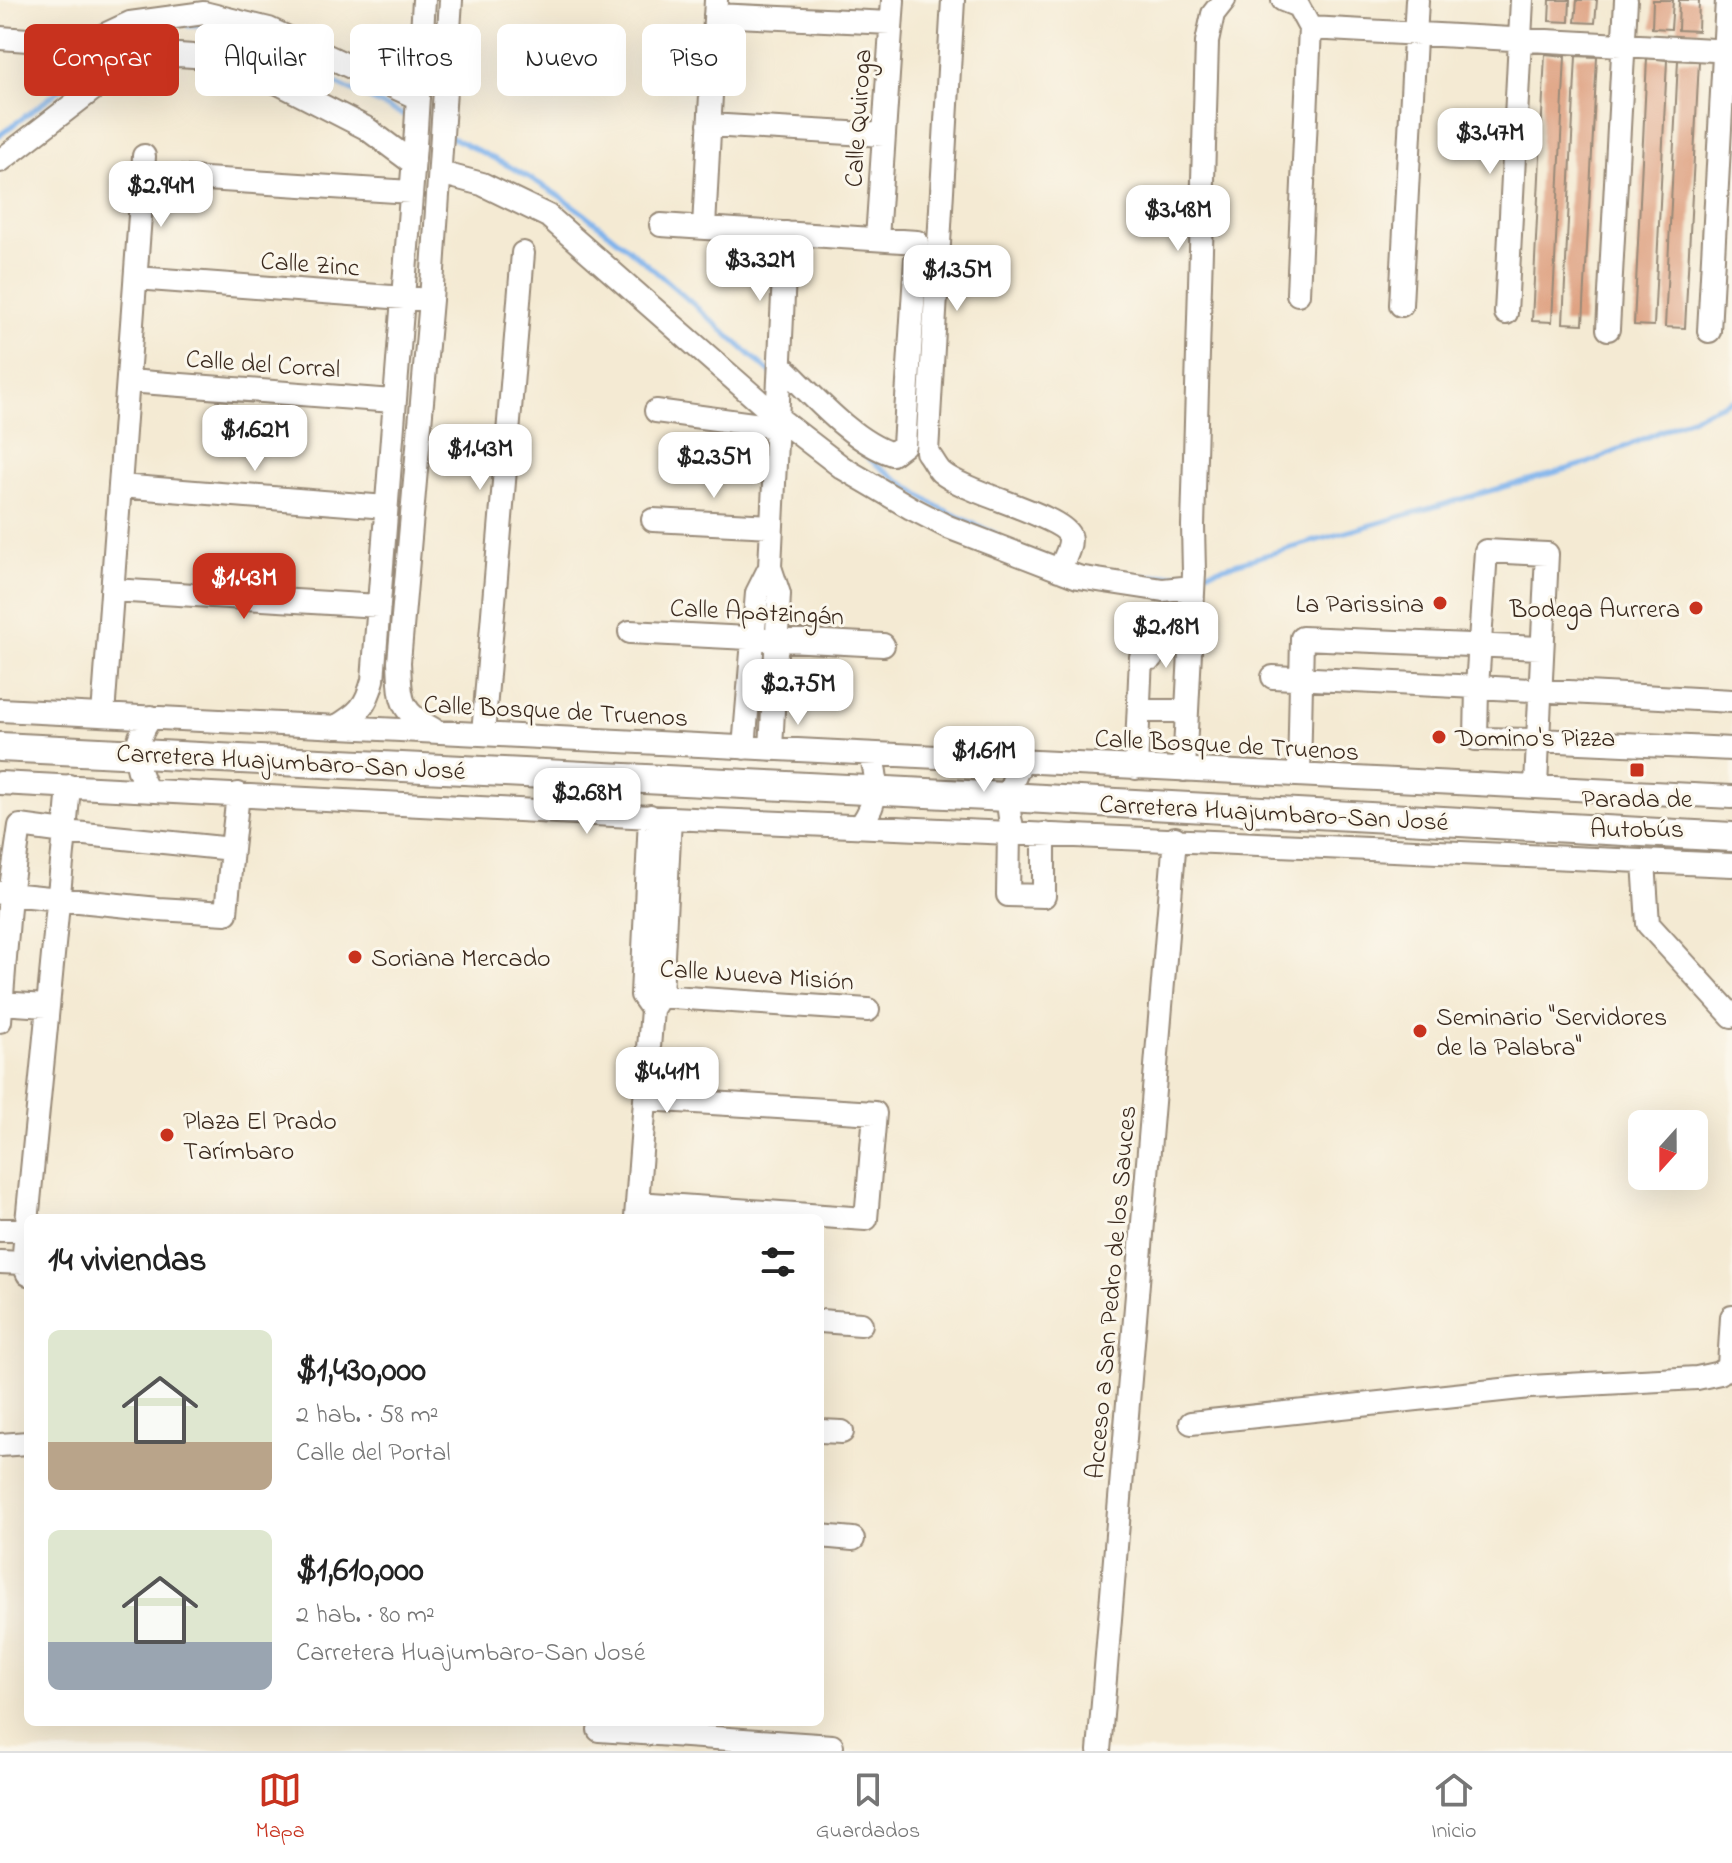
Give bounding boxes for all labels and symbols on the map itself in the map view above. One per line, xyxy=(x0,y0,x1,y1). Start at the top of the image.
street label: Calle Quiroga xyxy=(836,48,884,189)
pin: $3.47M xyxy=(1425,108,1555,176)
pin: $2.94M xyxy=(96,161,226,229)
pin: $3.48M xyxy=(1113,185,1243,253)
pin: $3.32M xyxy=(695,235,825,303)
street label: Calle Zinc xyxy=(259,244,361,288)
pin: $1.35M xyxy=(892,245,1022,313)
street label: Calle del Corral xyxy=(184,342,341,390)
pin: $1.62M xyxy=(190,405,320,473)
pin: $1.43M xyxy=(415,424,545,492)
pin: $2.35M xyxy=(649,432,779,500)
pin: $1.43M xyxy=(179,553,309,621)
place label: La Parissina xyxy=(1296,587,1424,625)
street label: Calle Apatzingán xyxy=(669,590,845,638)
place label: Bodega Aurrera xyxy=(1509,592,1680,630)
marker: La Parissina xyxy=(1431,594,1449,612)
marker: Bodega Aurrera xyxy=(1687,599,1705,617)
pin: $2.18M xyxy=(1101,602,1231,670)
pin: $2.75M xyxy=(733,659,863,727)
street label: Calle Bosque de Truenos xyxy=(423,687,689,739)
street label: Calle Bosque de Truenos xyxy=(1094,721,1360,773)
place label: Domino's Pizza xyxy=(1454,721,1615,759)
pin: $1.61M xyxy=(919,726,1049,794)
marker: Domino's Pizza xyxy=(1430,728,1448,746)
street label: Carretera Huajumbaro-San José xyxy=(115,736,467,792)
marker: Parada de Autobús xyxy=(1628,761,1646,779)
pin: $2.68M xyxy=(522,768,652,836)
place label: Parada de Autobús xyxy=(1581,782,1693,850)
street label: Carretera Huajumbaro-San José xyxy=(1098,787,1450,843)
place label: Soriana Mercado xyxy=(371,941,551,979)
marker: Soriana Mercado xyxy=(346,948,364,966)
street label: Calle Nueva Misión xyxy=(658,951,855,1003)
place label: Seminario "Servidores de la Palabra" xyxy=(1436,1000,1667,1068)
marker: Seminario "Servidores de la Palabra" xyxy=(1411,1022,1429,1040)
pin: $4.41M xyxy=(602,1047,732,1115)
place label: Plaza El Prado Tarímbaro xyxy=(183,1104,337,1172)
street label: Acceso a San Pedro de los Sauces xyxy=(1078,1104,1148,1481)
north arrow xyxy=(1628,1110,1708,1190)
marker: Plaza El Prado Tarímbaro xyxy=(158,1126,176,1144)

